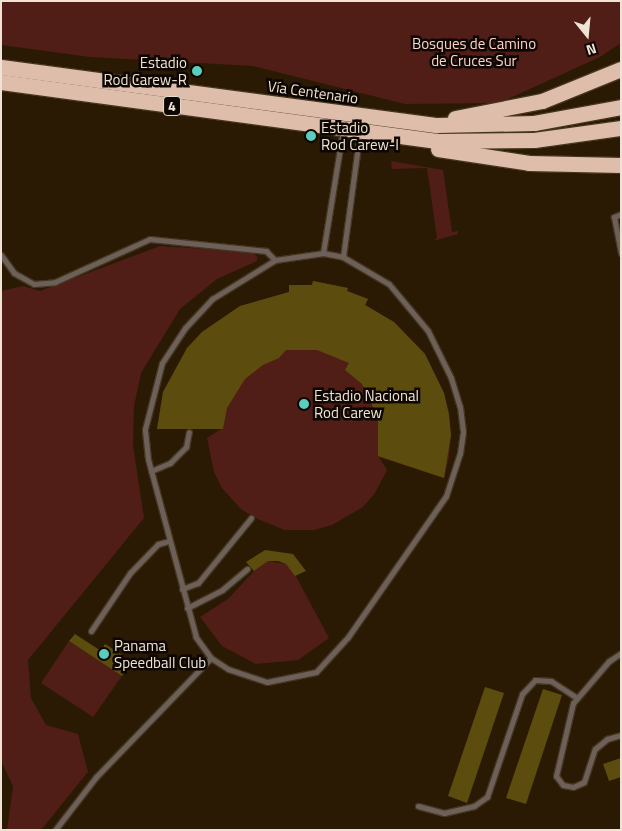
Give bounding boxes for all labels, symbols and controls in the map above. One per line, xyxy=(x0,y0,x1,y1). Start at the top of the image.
north arrow xyxy=(562,10,612,60)
park label: Bosques de Camino de Cruces Sur xyxy=(412,34,536,69)
text: N xyxy=(584,38,599,61)
place label: Estadio Rod Carew-R xyxy=(103,53,187,88)
marker: Estadio Rod Carew-R xyxy=(191,65,203,77)
street label: Vía Centenario xyxy=(267,77,359,107)
road number: 4 xyxy=(162,94,182,118)
place label: Estadio Rod Carew-I xyxy=(321,118,399,153)
marker: Estadio Rod Carew-I xyxy=(305,130,317,142)
place label: Estadio Nacional Rod Carew xyxy=(314,386,419,421)
marker: Estadio Nacional Rod Carew xyxy=(298,398,310,410)
place label: Panama Speedball Club xyxy=(114,636,206,671)
marker: Panama Speedball Club xyxy=(98,648,110,660)

